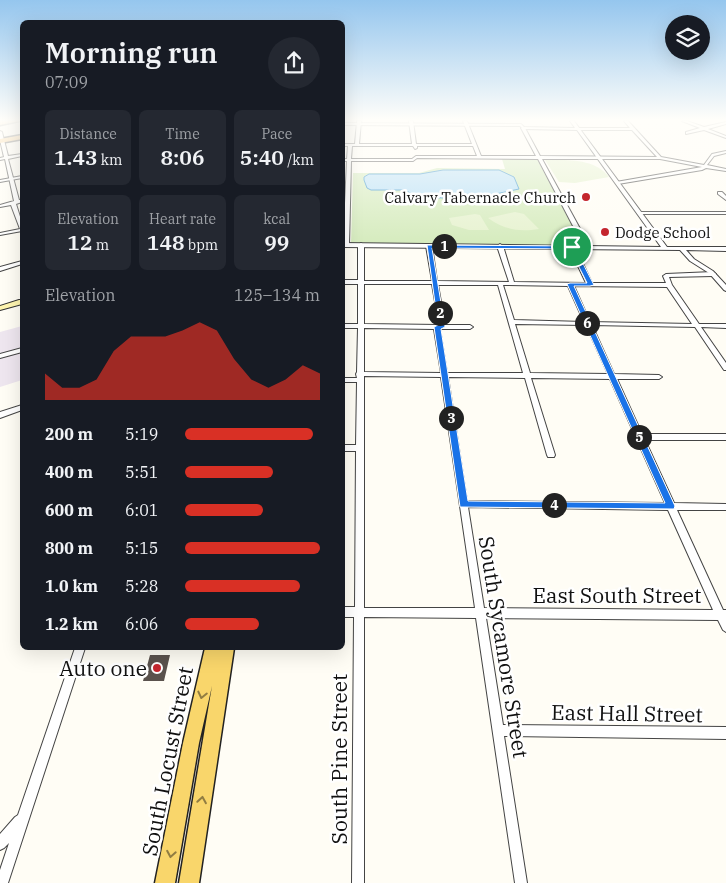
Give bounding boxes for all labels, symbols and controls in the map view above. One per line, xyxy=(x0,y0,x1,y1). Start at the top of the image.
map controls xyxy=(665,15,710,60)
button: layers xyxy=(665,15,710,60)
text: Morning run xyxy=(45,34,218,71)
button: share xyxy=(268,37,320,89)
text: 07:09 xyxy=(45,72,88,92)
text: Distance xyxy=(60,125,117,143)
text: Time xyxy=(165,125,200,143)
text: Pace xyxy=(261,125,292,143)
text: 1.43 xyxy=(54,143,98,171)
text: 8:06 xyxy=(160,143,205,171)
text: 5:40 xyxy=(240,143,284,171)
text: km xyxy=(98,151,122,169)
text: /km xyxy=(284,151,314,169)
place label: Calvary Tabernacle Church xyxy=(384,188,576,207)
marker: Calvary Tabernacle Church xyxy=(580,191,592,203)
text: Elevation xyxy=(57,210,119,228)
text: Heart rate xyxy=(149,210,216,228)
text: kcal xyxy=(263,210,290,228)
place label: Dodge School xyxy=(615,223,710,242)
pin xyxy=(551,226,593,268)
marker: Dodge School xyxy=(599,226,611,238)
text: 12 xyxy=(67,228,92,256)
text: 148 xyxy=(147,228,185,256)
text: 99 xyxy=(264,228,289,256)
icon: arrive xyxy=(558,233,586,261)
pin: 1 xyxy=(432,234,456,258)
text: m xyxy=(92,236,109,254)
text: bpm xyxy=(185,236,218,254)
text: 1 xyxy=(440,237,449,255)
text: Elevation xyxy=(45,285,115,305)
text: 125–134 m xyxy=(234,285,320,305)
pin: 2 xyxy=(428,300,452,326)
text: 2 xyxy=(436,304,445,322)
pin: 6 xyxy=(574,310,600,336)
text: 6 xyxy=(583,314,592,332)
pin: 3 xyxy=(438,406,464,430)
text: 3 xyxy=(447,409,456,427)
text: 200 m xyxy=(45,424,93,444)
text: 5:19 xyxy=(125,424,158,444)
pin: 5 xyxy=(626,424,652,450)
text: 5 xyxy=(635,428,644,446)
text: 400 m xyxy=(45,462,93,482)
text: 5:51 xyxy=(125,462,158,482)
pin: 4 xyxy=(542,492,566,518)
text: 4 xyxy=(550,496,559,514)
text: 600 m xyxy=(45,500,93,520)
text: 6:01 xyxy=(125,500,158,520)
street label: South Sycamore Street xyxy=(473,534,535,760)
text: 800 m xyxy=(45,538,93,558)
text: 5:15 xyxy=(125,538,158,558)
text: 1.0 km xyxy=(45,576,98,596)
text: 5:28 xyxy=(125,576,158,596)
street label: East South Street xyxy=(533,581,701,609)
text: 1.2 km xyxy=(45,614,98,634)
text: 6:06 xyxy=(125,614,158,634)
place label: Auto one xyxy=(59,654,147,682)
marker: Auto one xyxy=(151,662,163,674)
street label: South Locust Street xyxy=(135,664,199,858)
street label: South Pine Street xyxy=(325,674,353,844)
one-way arrow xyxy=(197,691,208,700)
street label: East Hall Street xyxy=(551,698,703,728)
one-way arrow xyxy=(196,796,206,805)
one-way arrow xyxy=(166,850,176,859)

